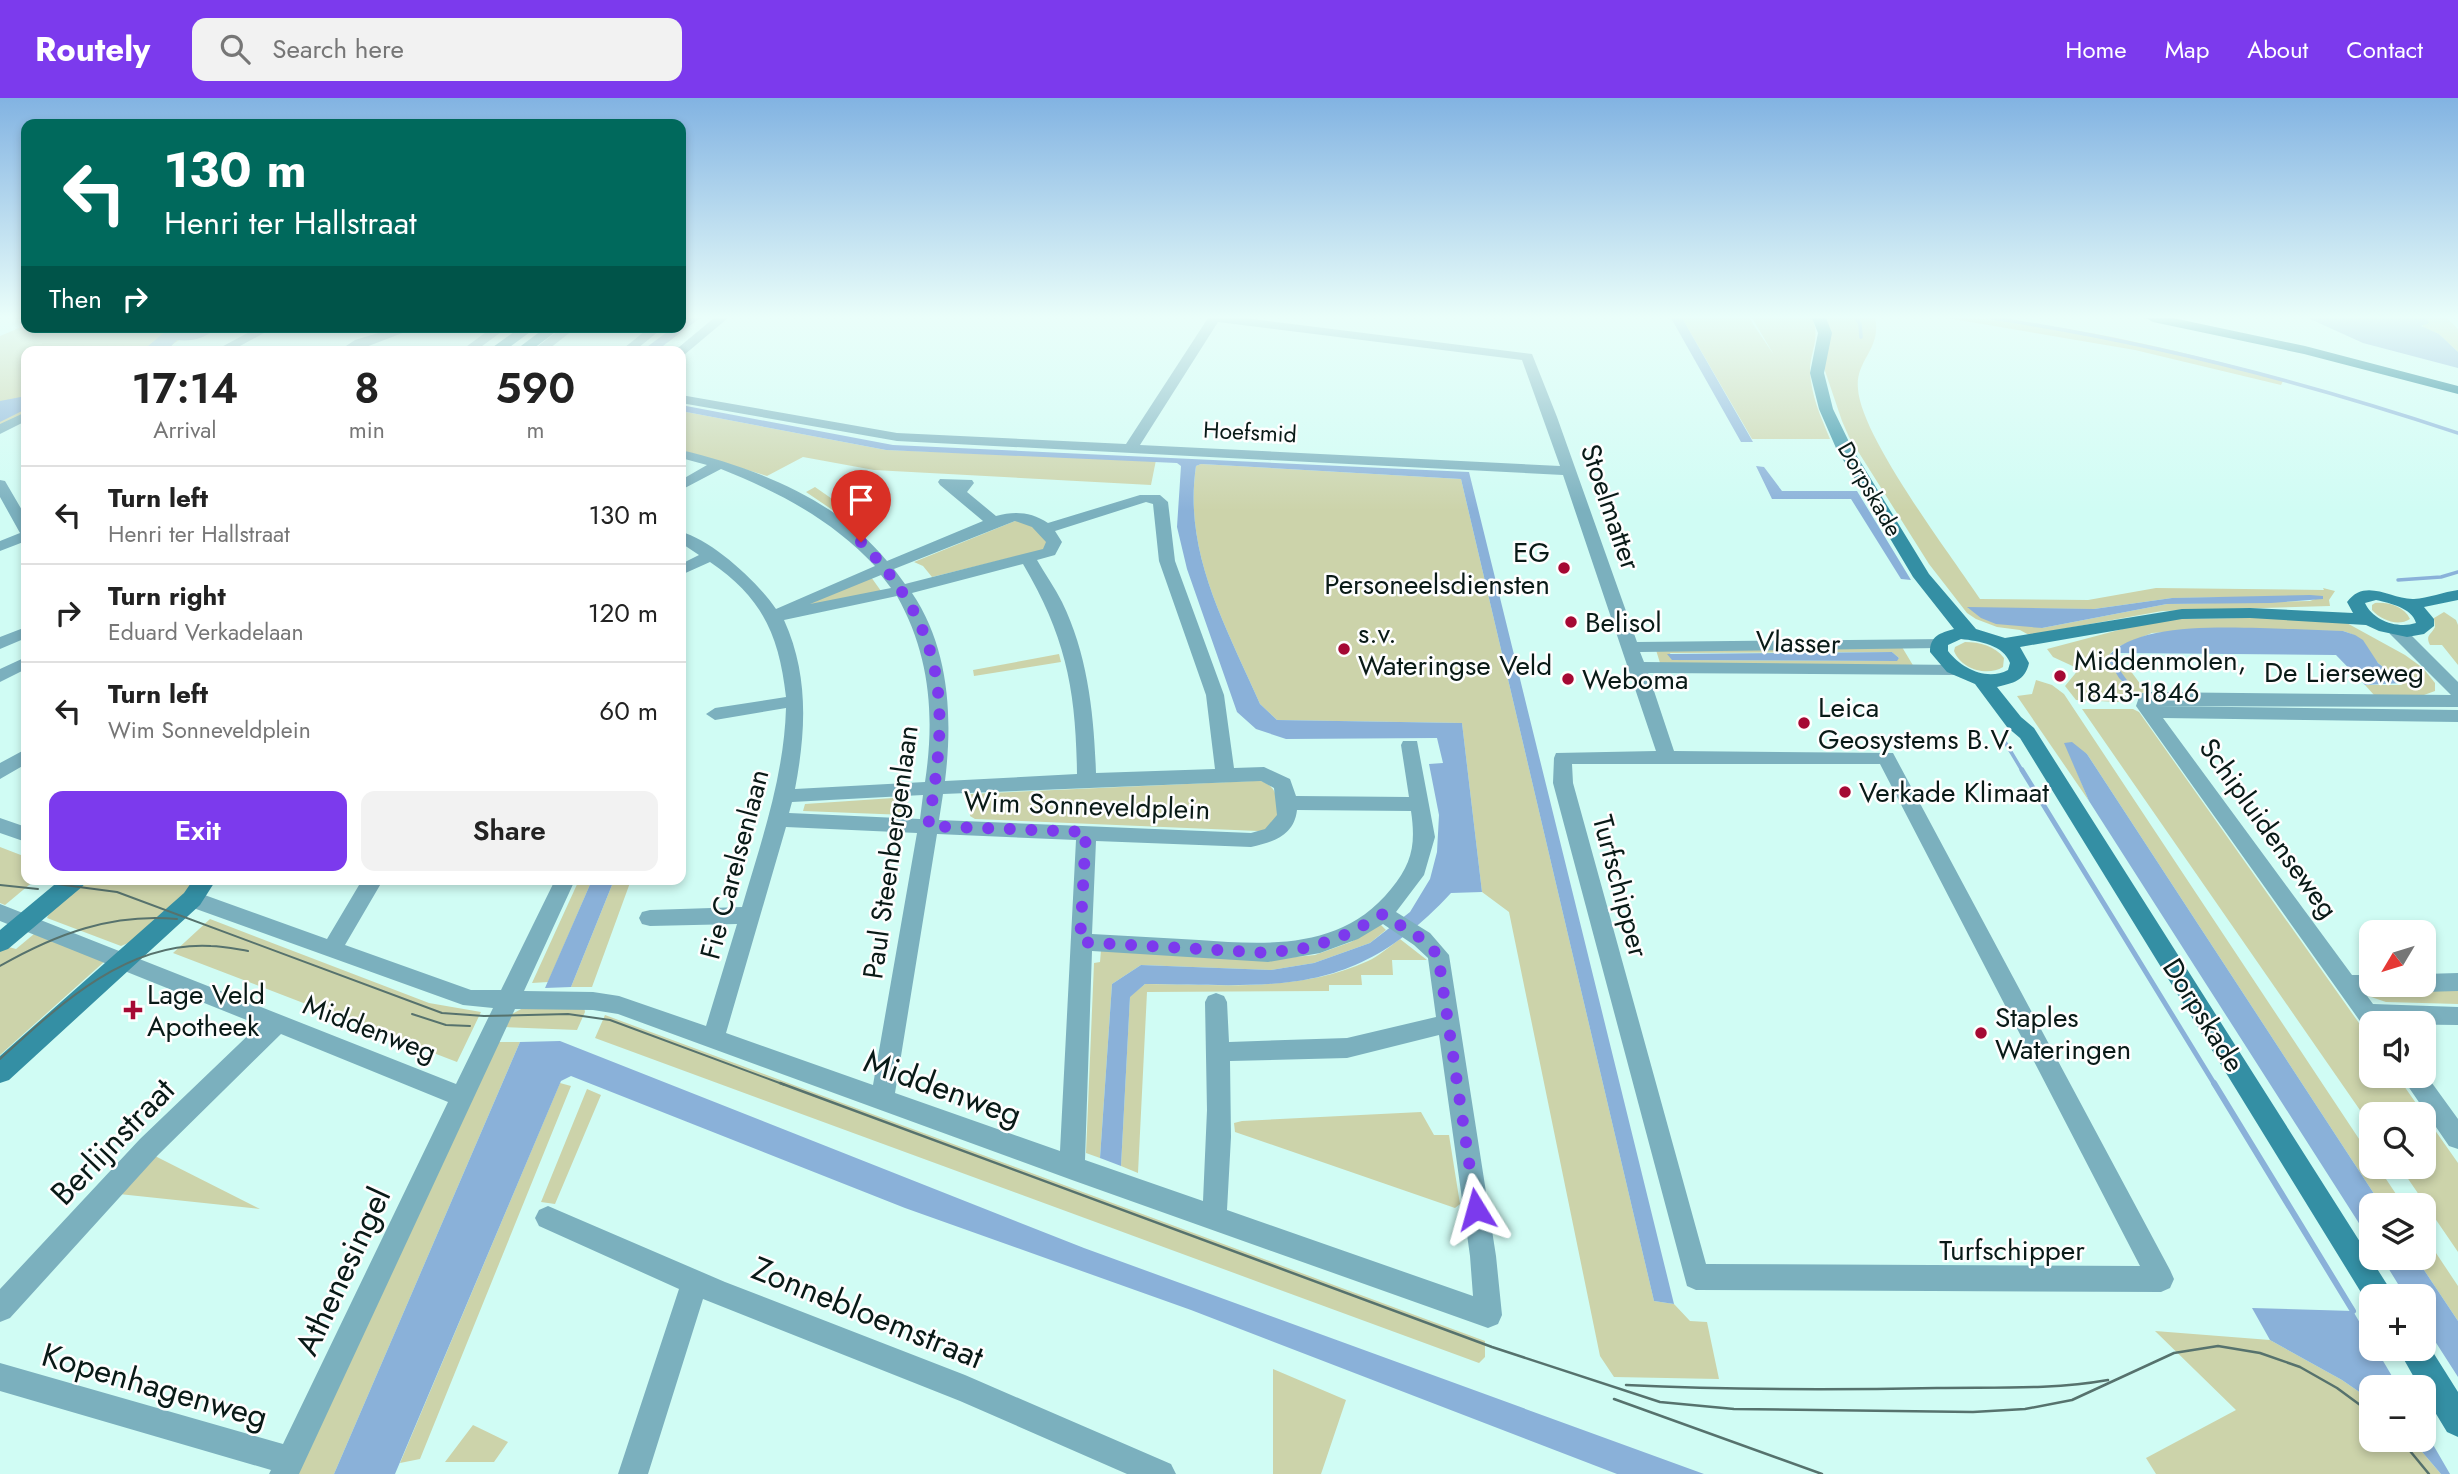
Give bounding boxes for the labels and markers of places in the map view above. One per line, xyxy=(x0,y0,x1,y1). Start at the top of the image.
pin xyxy=(831,470,891,542)
place label: EG Personeelsdiensten xyxy=(1324,532,1550,605)
marker: EG Personeelsdiensten xyxy=(1556,560,1572,576)
place label: Belisol xyxy=(1585,602,1662,643)
place label: s.v. Wateringse Veld xyxy=(1358,613,1552,686)
marker: Belisol xyxy=(1563,614,1579,630)
place label: Middenmolen, 1843-1846 xyxy=(2074,640,2246,713)
marker: s.v. Wateringse Veld xyxy=(1336,641,1352,657)
place label: Weboma xyxy=(1582,659,1688,700)
marker: Middenmolen, 1843-1846 xyxy=(2052,668,2068,684)
marker: Weboma xyxy=(1560,671,1576,687)
place label: Leica Geosystems B.V. xyxy=(1818,687,2015,760)
marker: Leica Geosystems B.V. xyxy=(1796,715,1812,731)
place label: Verkade Klimaat xyxy=(1859,772,2049,813)
marker: Verkade Klimaat xyxy=(1837,784,1853,800)
place label: Lage Veld Apotheek xyxy=(147,974,265,1047)
place label: Staples Wateringen xyxy=(1995,997,2131,1070)
marker: Lage Veld Apotheek xyxy=(125,1002,141,1018)
marker: Staples Wateringen xyxy=(1973,1025,1989,1041)

